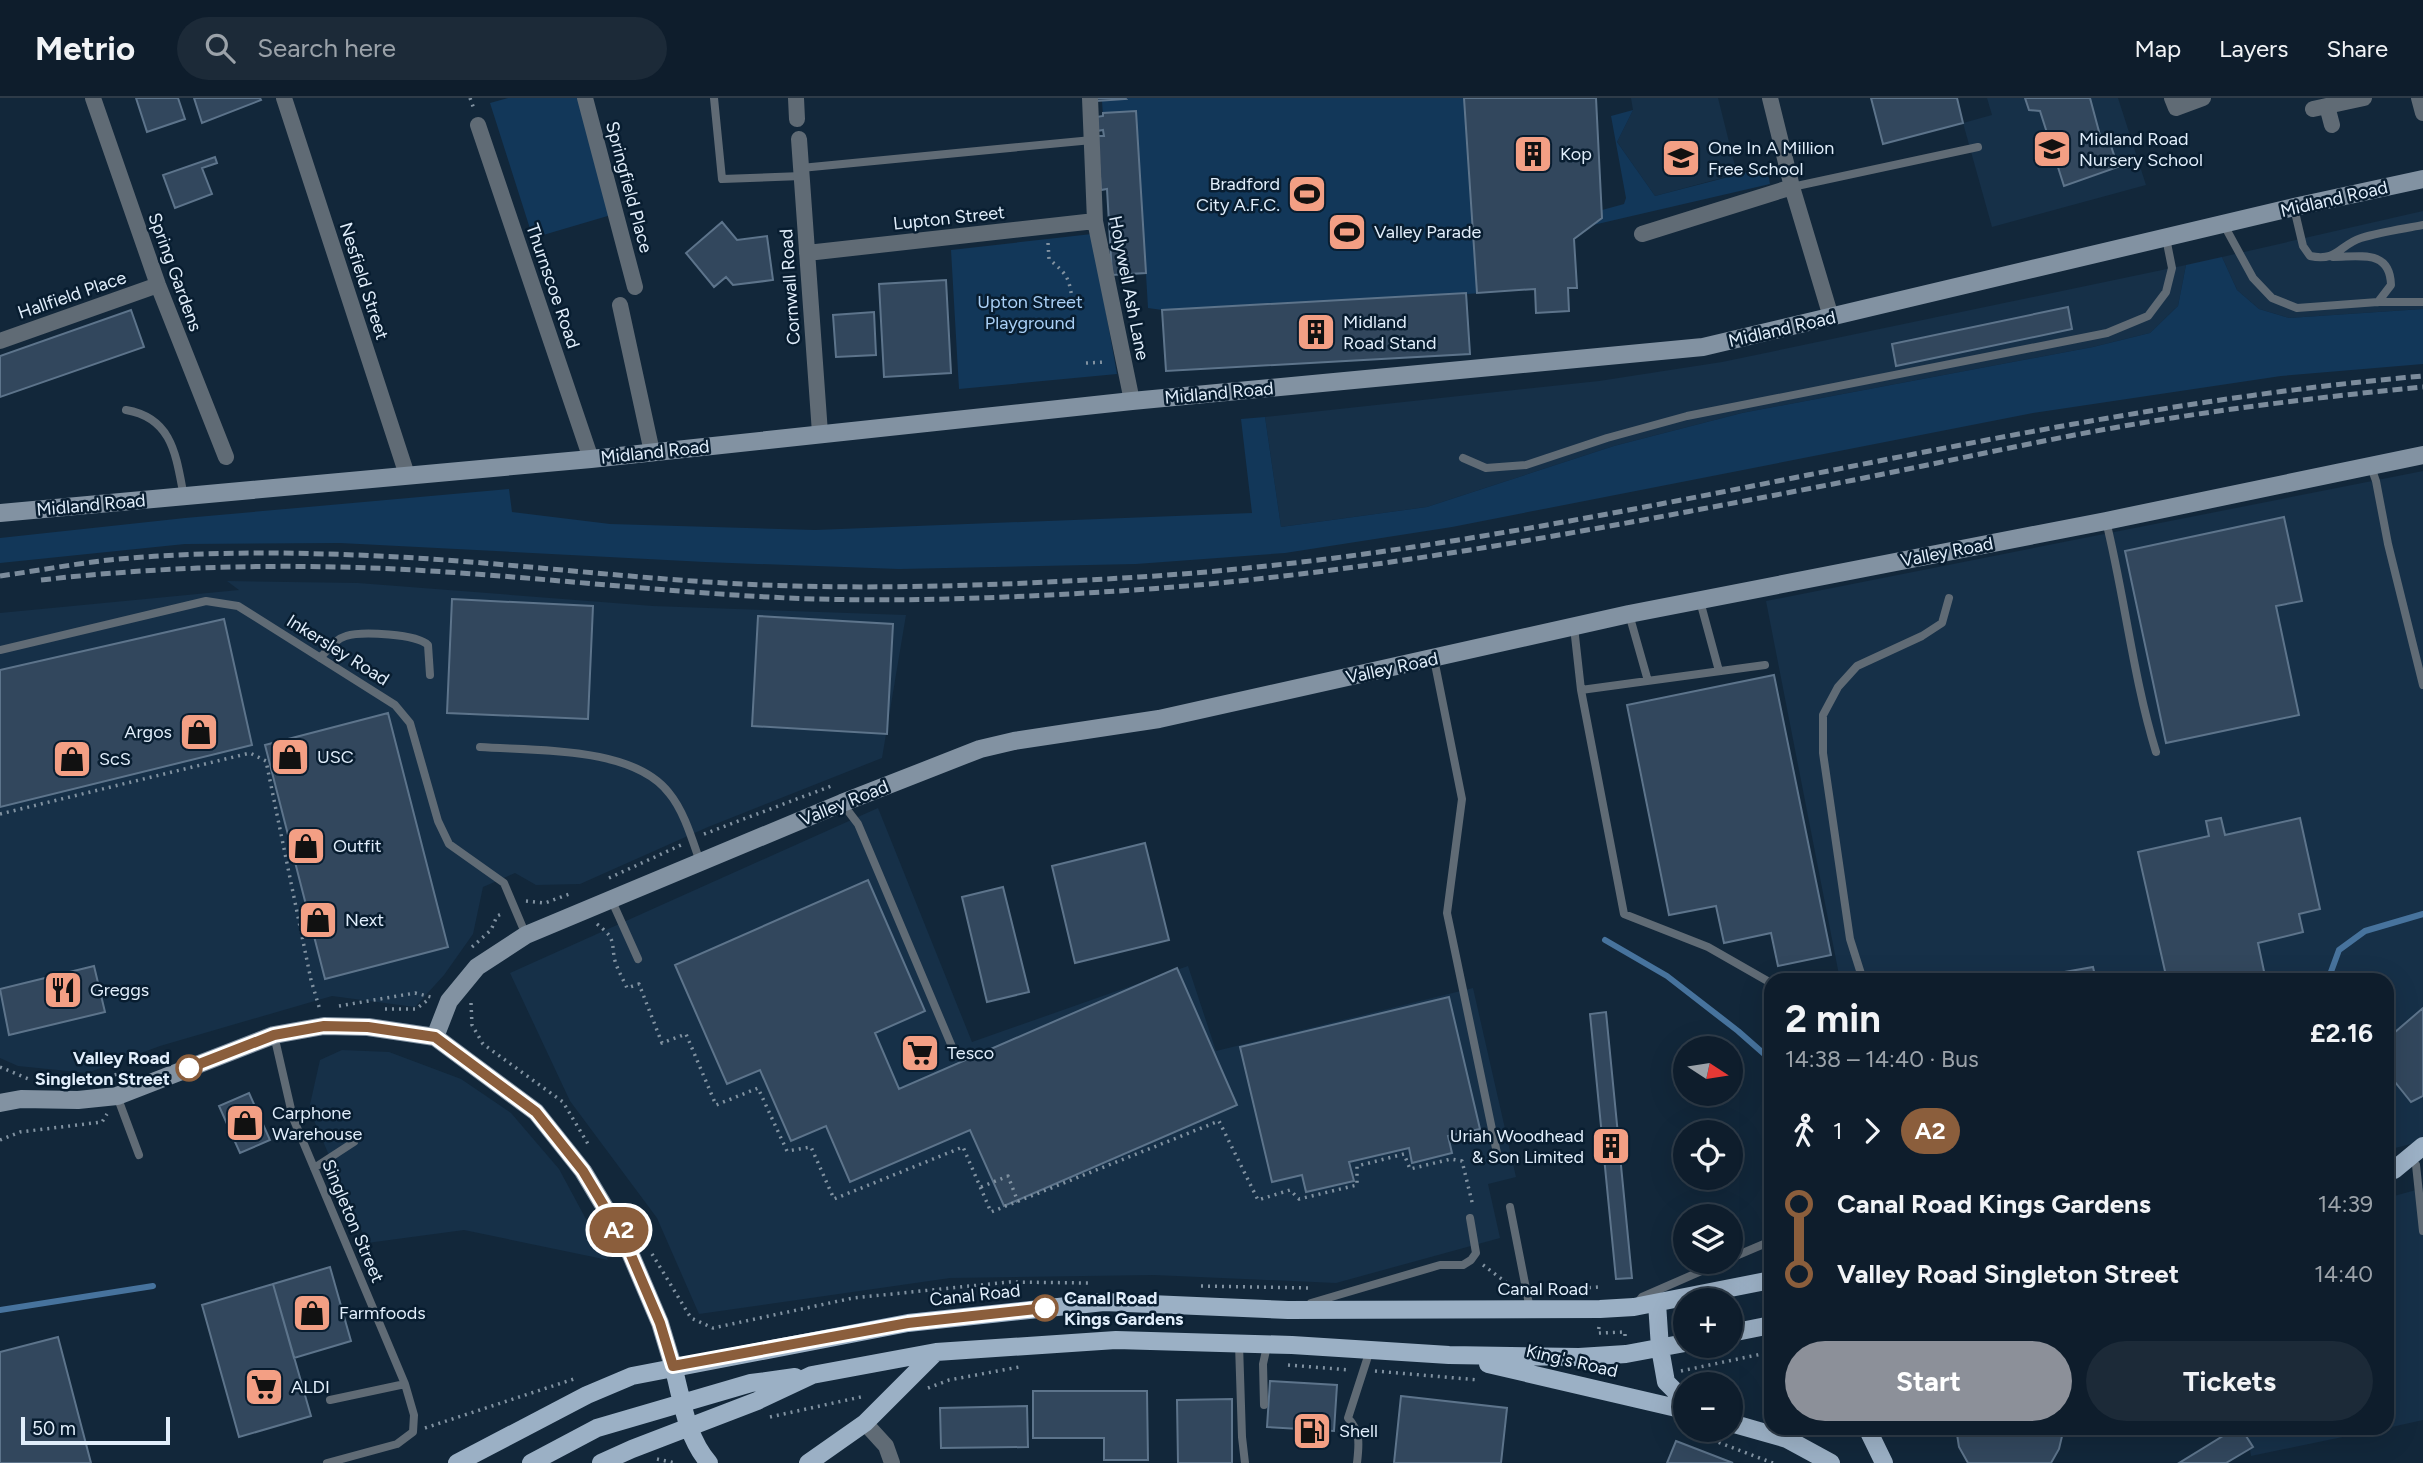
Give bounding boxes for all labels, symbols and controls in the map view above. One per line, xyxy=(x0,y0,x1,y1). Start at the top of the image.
search box xyxy=(177,17,667,80)
text: Metrio xyxy=(35,29,135,68)
icon: search xyxy=(201,29,239,67)
text: Search here xyxy=(257,32,396,64)
text: Map xyxy=(2134,34,2181,63)
text: Layers xyxy=(2219,34,2288,63)
text: Share xyxy=(2326,34,2388,63)
street label: Springfield Place xyxy=(601,119,657,255)
school or university icon: Midland Road Nursery School xyxy=(2031,128,2073,170)
place label: Midland Road Nursery School xyxy=(2079,128,2203,171)
building icon: Kop xyxy=(1512,133,1554,175)
school or university icon: One In A Million Free School xyxy=(1660,137,1702,179)
place label: One In A Million Free School xyxy=(1708,137,1834,180)
place label: Kop xyxy=(1560,143,1592,165)
place label: Bradford City A.F.C. xyxy=(1196,173,1280,216)
sports icon: Bradford City A.F.C. xyxy=(1286,173,1328,215)
street label: Midland Road xyxy=(2278,176,2390,222)
street label: Lupton Street xyxy=(892,201,1006,235)
street label: Spring Gardens xyxy=(143,210,207,334)
sports icon: Valley Parade xyxy=(1326,211,1368,253)
street label: Holywell Ash Lane xyxy=(1104,214,1154,362)
street label: Nesfield Street xyxy=(335,220,393,343)
street label: Thurnscoe Road xyxy=(521,221,585,351)
place label: Valley Parade xyxy=(1374,221,1482,243)
street label: Cornwall Road xyxy=(775,228,805,346)
street label: Hallfield Place xyxy=(15,266,129,324)
park label: Upton Street Playground xyxy=(977,291,1083,334)
street label: Midland Road xyxy=(1726,306,1838,352)
building icon: Midland Road Stand xyxy=(1295,311,1337,353)
place label: Midland Road Stand xyxy=(1343,311,1436,354)
street label: Midland Road xyxy=(1163,377,1275,409)
street label: Midland Road xyxy=(599,435,711,469)
street label: Midland Road xyxy=(35,489,147,521)
street label: Valley Road xyxy=(1899,532,1995,572)
street label: Inkersley Road xyxy=(283,610,393,690)
street label: Valley Road xyxy=(1344,647,1440,689)
shop icon: Argos xyxy=(178,711,220,753)
place label: Argos xyxy=(124,721,172,743)
shop icon: USC xyxy=(269,736,311,778)
shop icon: ScS xyxy=(51,738,93,780)
place label: USC xyxy=(317,746,354,768)
place label: ScS xyxy=(99,748,131,770)
street label: Valley Road xyxy=(796,775,892,831)
shop icon: Outfit xyxy=(285,825,327,867)
place label: Outfit xyxy=(333,835,382,857)
shop icon: Next xyxy=(297,899,339,941)
place label: Next xyxy=(345,909,384,931)
restaurant icon: Greggs xyxy=(42,969,84,1011)
place label: Greggs xyxy=(90,979,149,1001)
text: 2 min xyxy=(1785,996,1881,1042)
text: £2.16 xyxy=(2310,1017,2373,1049)
supermarket icon: Tesco xyxy=(899,1032,941,1074)
north arrow xyxy=(1673,1036,1743,1106)
map controls xyxy=(1673,1036,1743,1442)
place label: Tesco xyxy=(947,1042,994,1064)
text: 14:38 – 14:40 · Bus xyxy=(1785,1045,1979,1073)
place label: Valley Road Singleton Street xyxy=(35,1047,170,1090)
marker: Valley Road Singleton Street xyxy=(176,1055,202,1081)
shop icon: Carphone Warehouse xyxy=(224,1102,266,1144)
place label: Carphone Warehouse xyxy=(272,1102,363,1145)
icon: walk xyxy=(1785,1112,1823,1150)
icon: forward xyxy=(1853,1112,1891,1150)
text: A2 xyxy=(1915,1116,1946,1145)
text: 1 xyxy=(1833,1117,1843,1145)
button: locate xyxy=(1673,1120,1743,1190)
place label: Uriah Woodhead & Son Limited xyxy=(1450,1125,1584,1168)
building icon: Uriah Woodhead & Son Limited xyxy=(1590,1125,1632,1167)
street label: Singleton Street xyxy=(317,1156,389,1286)
text: Canal Road Kings Gardens xyxy=(1837,1188,2151,1220)
text: 14:39 xyxy=(2318,1190,2373,1218)
button: layers xyxy=(1673,1204,1743,1274)
line badge: A2 xyxy=(588,1207,650,1253)
text: A2 xyxy=(603,1215,635,1244)
text: Valley Road Singleton Street xyxy=(1837,1258,2179,1290)
text: 14:40 xyxy=(2314,1260,2373,1288)
street label: Canal Road xyxy=(1497,1278,1589,1300)
street label: Canal Road xyxy=(928,1279,1022,1311)
place label: Canal Road Kings Gardens xyxy=(1064,1287,1184,1330)
button: + xyxy=(1673,1288,1743,1358)
shop icon: Farmfoods xyxy=(291,1292,333,1334)
marker: Canal Road Kings Gardens xyxy=(1032,1295,1058,1321)
place label: Farmfoods xyxy=(339,1302,426,1324)
street label: King's Road xyxy=(1524,1340,1620,1382)
button: Start xyxy=(1785,1341,2072,1421)
button: Tickets xyxy=(2086,1341,2373,1421)
supermarket icon: ALDI xyxy=(243,1366,285,1408)
button: − xyxy=(1673,1372,1743,1442)
place label: ALDI xyxy=(291,1376,330,1398)
fuel station icon: Shell xyxy=(1291,1410,1333,1452)
scale bar xyxy=(21,1414,170,1446)
text: 50 m xyxy=(32,1417,76,1440)
place label: Shell xyxy=(1339,1420,1378,1442)

